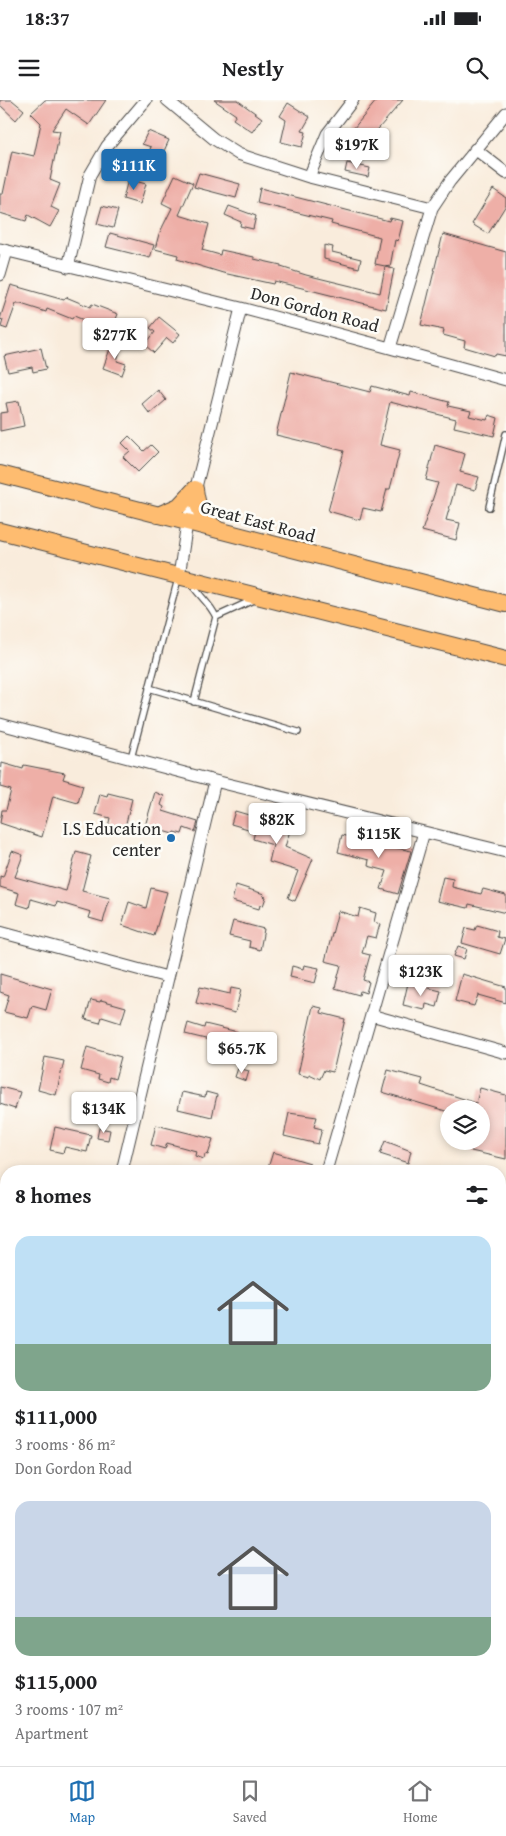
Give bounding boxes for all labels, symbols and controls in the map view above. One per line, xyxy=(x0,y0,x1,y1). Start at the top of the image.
text: 18:37 xyxy=(25,4,70,32)
text: Nestly xyxy=(222,52,284,84)
icon: menu xyxy=(15,54,43,82)
icon: search xyxy=(463,54,491,82)
pin: $197K xyxy=(322,128,392,170)
text: $197K xyxy=(335,132,379,156)
pin: $111K xyxy=(99,148,169,191)
text: $111K xyxy=(112,153,156,177)
street label: Don Gordon Road xyxy=(248,279,383,339)
pin: $277K xyxy=(80,318,150,360)
text: $277K xyxy=(93,322,137,346)
street label: Great East Road xyxy=(198,493,319,549)
pin: $82K xyxy=(247,802,307,845)
text: $82K xyxy=(260,807,294,831)
place label: I.S Education center xyxy=(63,815,162,863)
pin: $115K xyxy=(344,816,414,859)
text: $115K xyxy=(357,821,401,845)
marker: I.S Education center xyxy=(165,832,177,844)
pin: $123K xyxy=(386,954,456,997)
text: $123K xyxy=(399,959,443,983)
pin: $65.7K xyxy=(201,1032,283,1074)
text: $65.7K xyxy=(218,1036,266,1060)
pin: $134K xyxy=(69,1092,139,1134)
text: $134K xyxy=(82,1096,126,1120)
map controls xyxy=(440,1100,490,1150)
button: layers xyxy=(440,1100,490,1150)
text: 8 homes xyxy=(15,1180,91,1211)
icon: filters xyxy=(463,1181,491,1209)
icon: home xyxy=(208,1268,298,1358)
text: $111,000 xyxy=(15,1401,97,1432)
text: 3 rooms · 86 m² xyxy=(15,1432,115,1456)
text: Don Gordon Road xyxy=(15,1456,132,1480)
icon: home xyxy=(208,1533,298,1623)
text: $115,000 xyxy=(15,1666,97,1697)
text: 3 rooms · 107 m² xyxy=(15,1697,123,1721)
text: Apartment xyxy=(15,1721,88,1745)
tab: Map xyxy=(68,1777,96,1827)
tab: Saved xyxy=(233,1777,267,1827)
tab: Home xyxy=(403,1777,438,1827)

